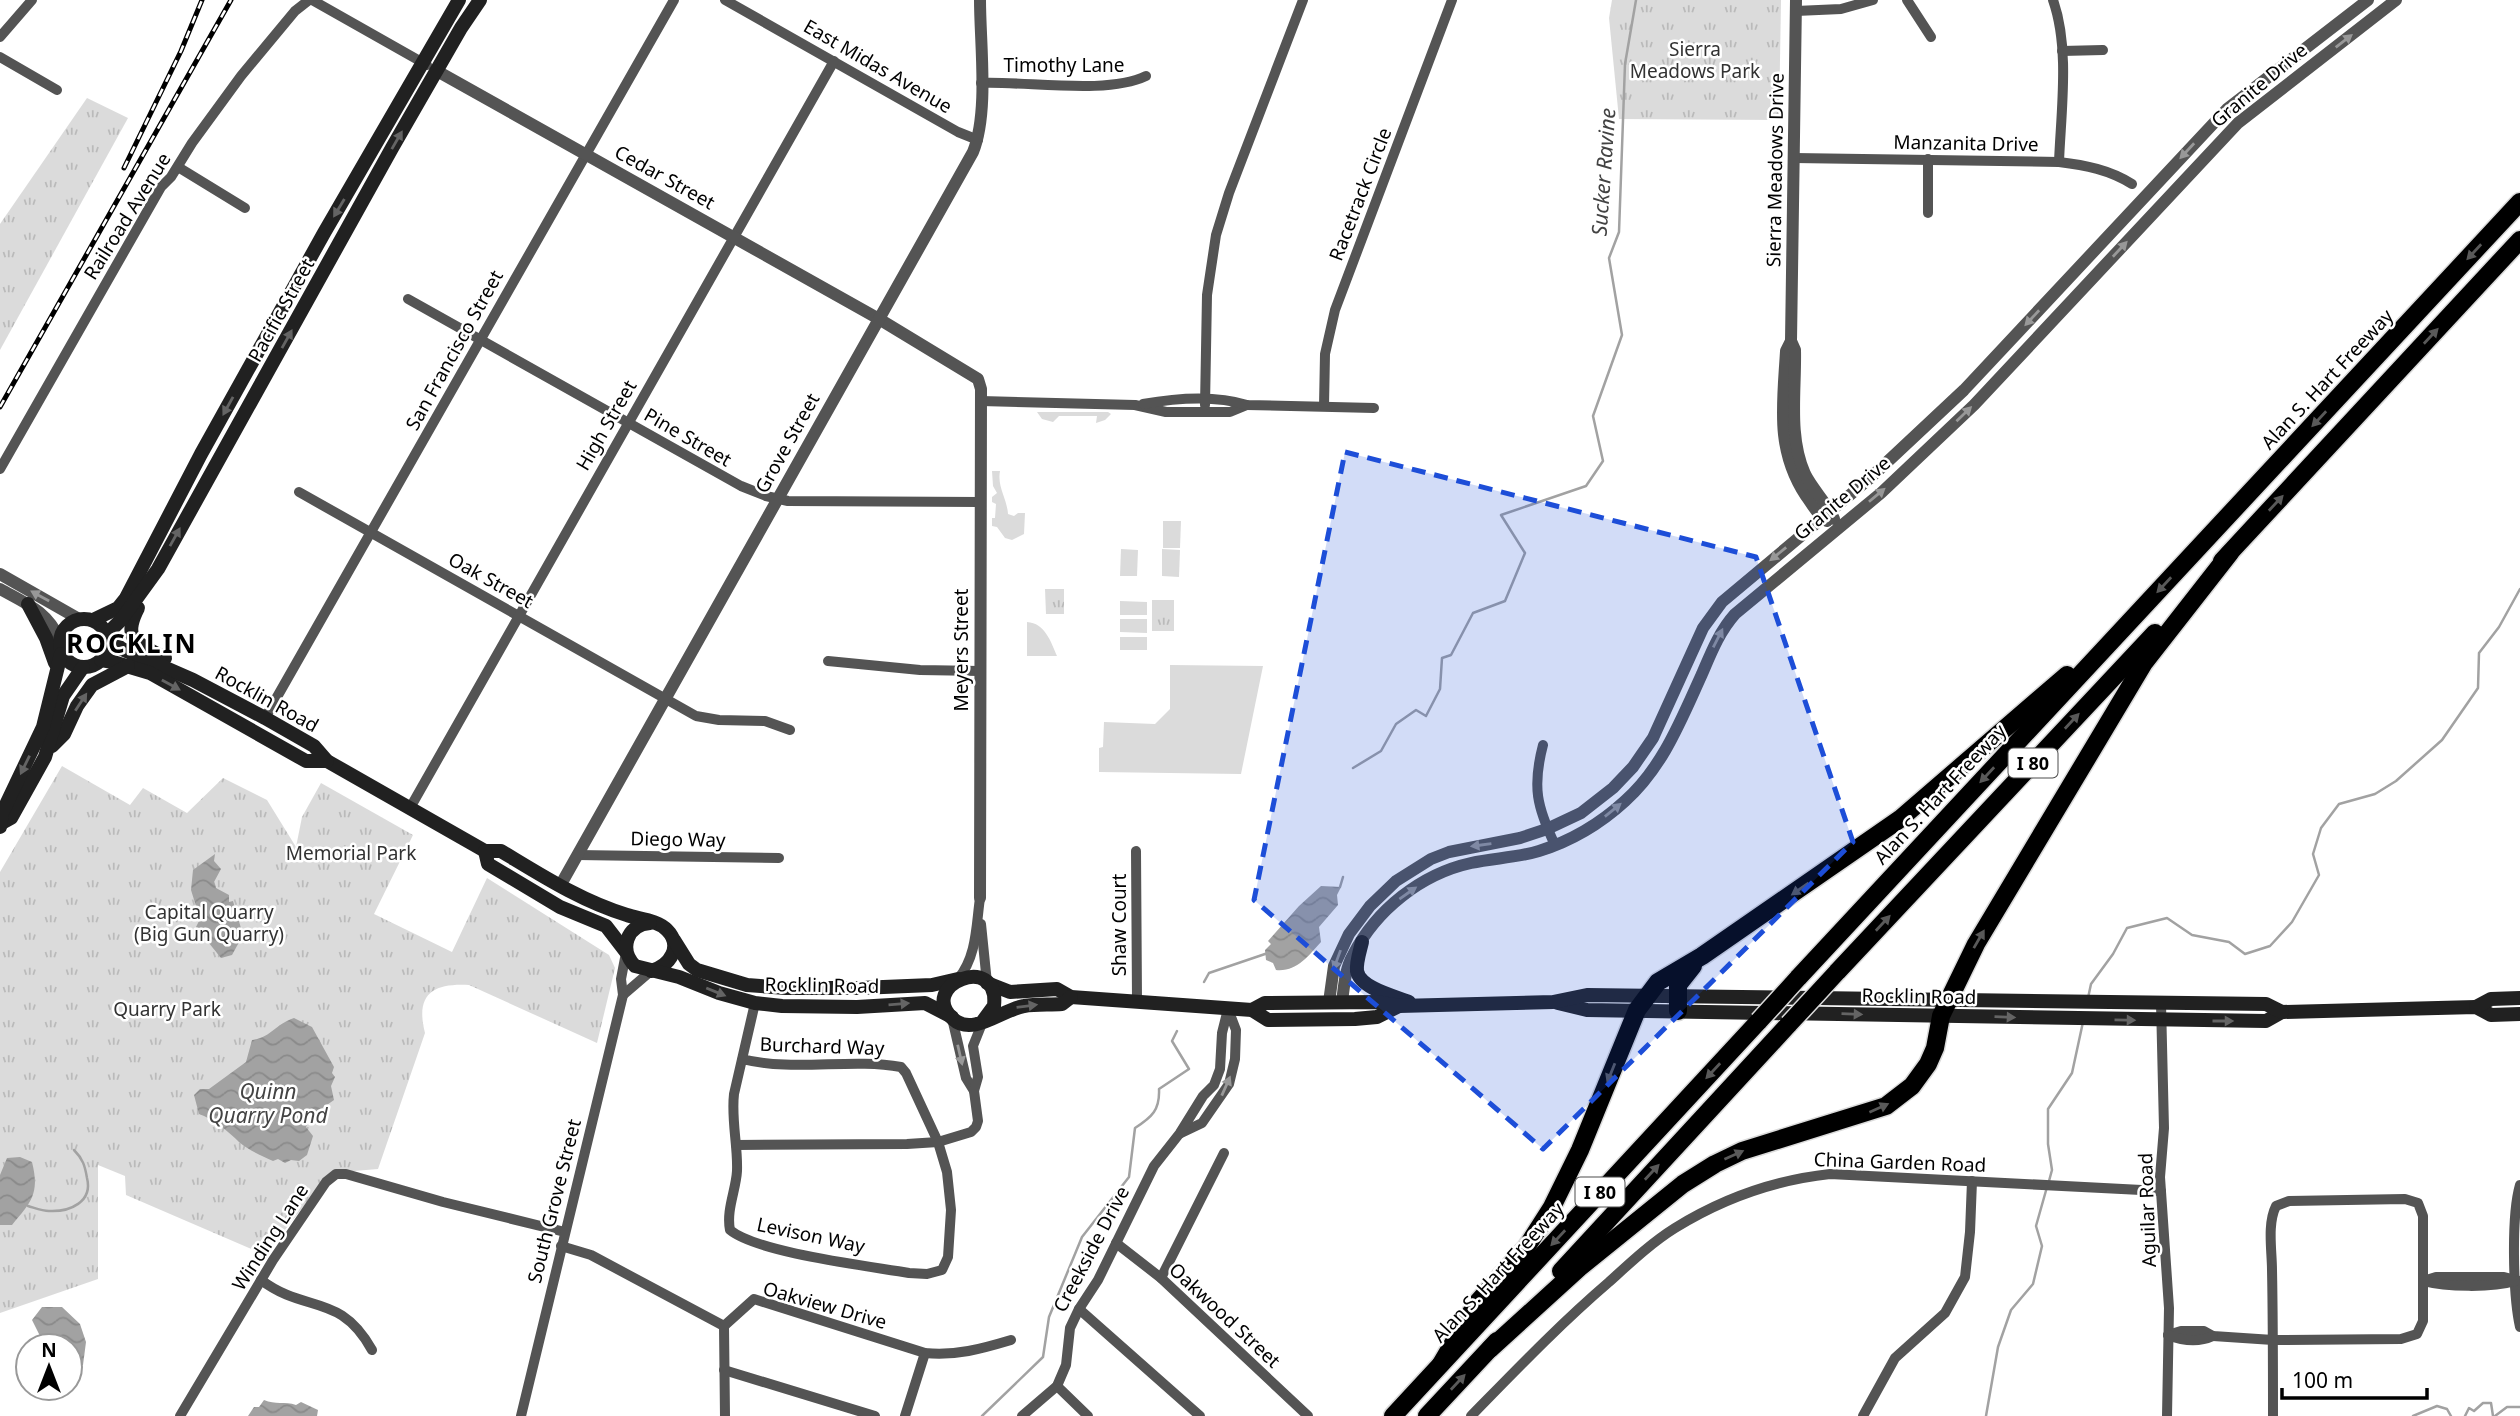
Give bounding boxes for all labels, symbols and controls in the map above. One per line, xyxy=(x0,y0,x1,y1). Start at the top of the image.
street label: East Midas Avenue xyxy=(799,13,957,119)
one-way arrow xyxy=(2335,34,2353,48)
park label: Sierra Meadows Park xyxy=(1630,36,1760,84)
street label: Granite Drive xyxy=(2205,37,2313,133)
street label: Timothy Lane xyxy=(1003,52,1125,78)
street label: Sierra Meadows Drive xyxy=(1760,73,1790,267)
water label: Sucker Ravine xyxy=(1585,107,1621,237)
street label: Racetrack Circle xyxy=(1323,124,1397,264)
street label: Manzanita Drive xyxy=(1893,129,2039,157)
one-way arrow xyxy=(391,131,403,150)
street label: Cedar Street xyxy=(610,139,720,215)
one-way arrow xyxy=(2179,142,2195,160)
street label: Railroad Avenue xyxy=(77,148,177,284)
one-way arrow xyxy=(333,198,345,217)
one-way arrow xyxy=(2112,241,2128,258)
one-way arrow xyxy=(2466,243,2482,260)
street label: Pacific Street xyxy=(242,253,320,366)
street label: San Francisco Street xyxy=(399,265,509,435)
street label: Alan S. Hart Freeway xyxy=(2255,303,2399,455)
one-way arrow xyxy=(2024,309,2040,326)
one-way arrow xyxy=(2423,327,2439,345)
one-way arrow xyxy=(281,330,293,349)
street label: High Street xyxy=(570,375,642,475)
street label: Grove Street xyxy=(749,388,825,498)
one-way arrow xyxy=(222,397,234,416)
street label: Pine Street xyxy=(640,402,737,473)
one-way arrow xyxy=(1955,407,1972,423)
one-way arrow xyxy=(2311,410,2327,427)
street label: Granite Drive xyxy=(1788,450,1896,546)
one-way arrow xyxy=(1868,487,1886,503)
one-way arrow xyxy=(2268,494,2284,512)
one-way arrow xyxy=(169,528,181,547)
street label: Oak Street xyxy=(444,546,538,614)
one-way arrow xyxy=(1769,546,1786,561)
one-way arrow xyxy=(2155,577,2172,594)
street label: Meyers Street xyxy=(948,588,974,711)
one-way arrow xyxy=(30,590,50,602)
district label: ROCKLIN xyxy=(66,625,198,661)
one-way arrow xyxy=(1713,628,1724,648)
street label: Rocklin Road xyxy=(211,660,323,738)
one-way arrow xyxy=(161,679,180,691)
one-way arrow xyxy=(74,692,87,711)
one-way arrow xyxy=(2064,713,2080,730)
street label: Alan S. Hart Freeway xyxy=(1868,718,2012,870)
road number: I 80 xyxy=(2008,748,2058,778)
one-way arrow xyxy=(19,755,31,775)
one-way arrow xyxy=(1979,766,1995,783)
one-way arrow xyxy=(1604,803,1622,818)
street label: Diego Way xyxy=(630,825,726,853)
one-way arrow xyxy=(1470,839,1492,850)
park label: Memorial Park xyxy=(286,840,416,866)
street label: Shaw Court xyxy=(1106,874,1132,976)
one-way arrow xyxy=(1790,882,1810,895)
one-way arrow xyxy=(1399,886,1417,900)
park label: Capital Quarry (Big Gun Quarry) xyxy=(134,899,284,947)
one-way arrow xyxy=(1875,915,1891,932)
one-way arrow xyxy=(1973,930,1985,949)
one-way arrow xyxy=(1332,949,1343,970)
street label: Rocklin Road xyxy=(764,971,880,999)
street label: Rocklin Road xyxy=(1861,982,1977,1010)
one-way arrow xyxy=(705,986,726,997)
park label: Quarry Park xyxy=(113,996,221,1022)
one-way arrow xyxy=(888,998,910,1009)
one-way arrow xyxy=(1016,1001,1038,1012)
one-way arrow xyxy=(1841,1009,1863,1020)
one-way arrow xyxy=(1994,1012,2016,1023)
one-way arrow xyxy=(2115,1014,2137,1025)
one-way arrow xyxy=(2212,1015,2234,1027)
street label: Burchard Way xyxy=(759,1031,885,1061)
one-way arrow xyxy=(955,1044,966,1066)
one-way arrow xyxy=(1705,1062,1721,1079)
one-way arrow xyxy=(1606,1063,1617,1084)
one-way arrow xyxy=(1220,1076,1232,1096)
water label: Quinn Quarry Pond xyxy=(208,1077,328,1129)
one-way arrow xyxy=(1869,1102,1890,1113)
street label: South Grove Street xyxy=(521,1116,587,1286)
street label: China Garden Road xyxy=(1813,1146,1987,1178)
one-way arrow xyxy=(1724,1149,1745,1160)
street label: Aguilar Road xyxy=(2132,1152,2162,1268)
one-way arrow xyxy=(1644,1163,1660,1181)
road number: I 80 xyxy=(1576,1177,1624,1206)
street label: Winding Lane xyxy=(226,1179,314,1295)
street label: Creekside Drive xyxy=(1047,1181,1135,1317)
street label: Alan S. Hart Freeway xyxy=(1426,1196,1570,1348)
street label: Levison Way xyxy=(755,1211,868,1259)
one-way arrow xyxy=(1550,1229,1566,1247)
street label: Oakwood Street xyxy=(1164,1257,1286,1373)
street label: Oakview Drive xyxy=(760,1275,890,1335)
north arrow xyxy=(14,1332,84,1402)
text: N xyxy=(41,1337,57,1363)
scale bar xyxy=(2282,1356,2427,1400)
text: 100 m xyxy=(2292,1366,2353,1394)
one-way arrow xyxy=(1450,1374,1466,1391)

